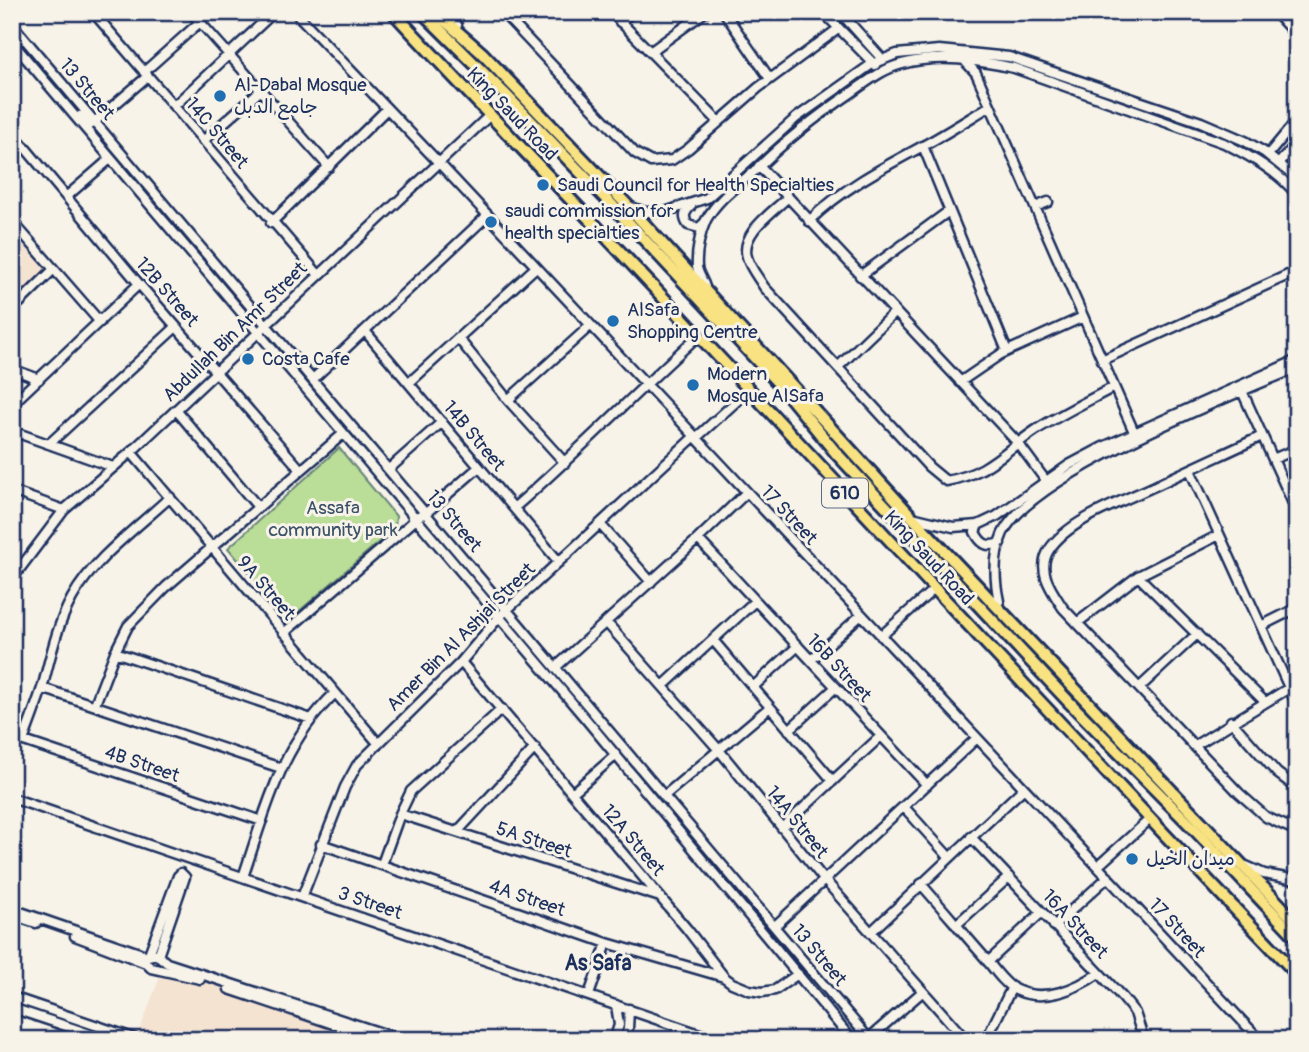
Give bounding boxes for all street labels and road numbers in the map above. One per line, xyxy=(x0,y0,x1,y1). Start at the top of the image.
street label: 13 Street xyxy=(54,53,120,125)
street label: King Saud Road xyxy=(461,62,563,166)
street label: 14C Street xyxy=(180,92,254,174)
street label: 12B Street xyxy=(130,252,204,332)
street label: Abdullah Bin Amr Street xyxy=(158,257,312,407)
street label: 14B Street xyxy=(438,396,511,476)
road number: 610 xyxy=(822,478,868,508)
street label: 17 Street xyxy=(755,480,823,550)
street label: 13 Street xyxy=(421,485,487,557)
street label: King Saud Road xyxy=(879,506,979,610)
street label: 9A Street xyxy=(231,551,301,625)
street label: Amer Bin Al Ashjai Street xyxy=(381,557,541,717)
street label: 16B Street xyxy=(801,629,877,707)
street label: 4B Street xyxy=(101,740,183,788)
street label: 14A Street xyxy=(760,781,834,863)
street label: 12A Street xyxy=(596,799,670,881)
street label: 5A Street xyxy=(493,816,575,864)
street label: 4A Street xyxy=(486,874,569,922)
street label: 3 Street xyxy=(335,881,406,925)
street label: 16A Street xyxy=(1037,884,1113,964)
street label: 17 Street xyxy=(1143,893,1211,963)
street label: 13 Street xyxy=(786,919,852,991)

